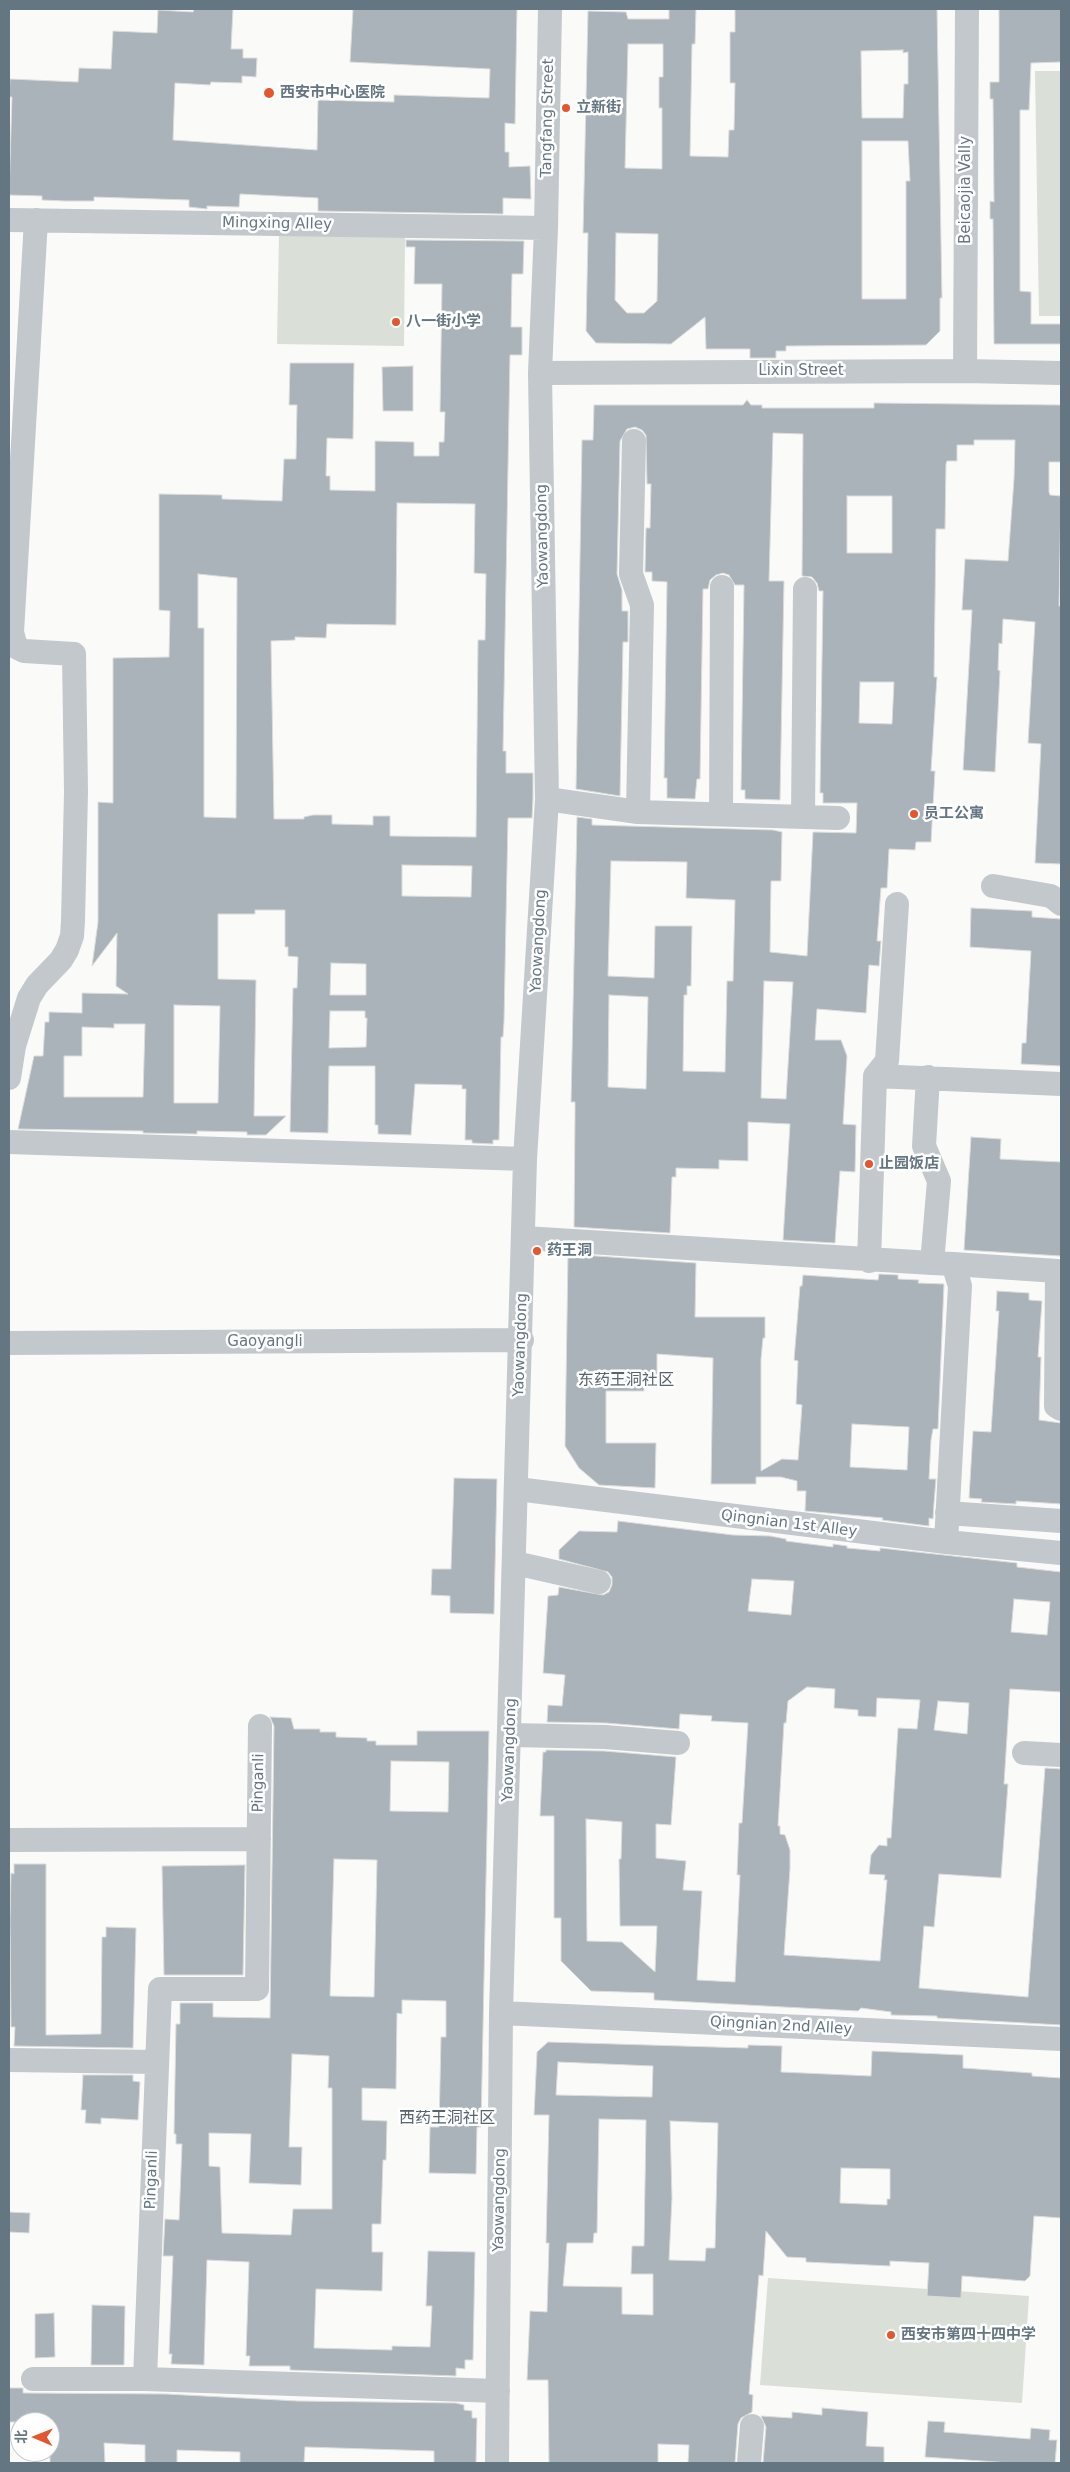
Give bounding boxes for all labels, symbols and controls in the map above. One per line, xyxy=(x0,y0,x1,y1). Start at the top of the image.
street label: Tangfang Street xyxy=(538,58,558,178)
place label: 西安市中心医院 xyxy=(280,84,385,102)
marker: 西安市中心医院 xyxy=(262,86,276,100)
place label: 立新街 xyxy=(576,99,621,117)
marker: 立新街 xyxy=(560,102,572,114)
street label: Beicaojia Vally xyxy=(957,136,975,244)
street label: Mingxing Alley xyxy=(222,214,332,234)
place label: 八一街小学 xyxy=(406,313,481,331)
marker: 八一街小学 xyxy=(390,316,402,328)
street label: Lixin Street xyxy=(758,362,844,380)
street label: Yaowangdong xyxy=(533,484,553,588)
place label: 员工公寓 xyxy=(924,805,984,823)
marker: 员工公寓 xyxy=(908,808,920,820)
street label: Yaowangdong xyxy=(527,889,551,993)
place label: 止园饭店 xyxy=(879,1155,939,1173)
marker: 止园饭店 xyxy=(863,1158,875,1170)
place label: 药王洞 xyxy=(547,1242,592,1260)
marker: 药王洞 xyxy=(531,1245,543,1257)
street label: Yaowangdong xyxy=(510,1293,532,1397)
street label: Gaoyangli xyxy=(227,1333,303,1351)
district label: 东药王洞社区 xyxy=(578,1371,674,1391)
street label: Qingnian 1st Alley xyxy=(720,1507,858,1541)
street label: Yaowangdong xyxy=(499,1698,521,1802)
street label: Pinganli xyxy=(249,1753,269,1813)
street label: Qingnian 2nd Alley xyxy=(710,2013,852,2039)
district label: 西药王洞社区 xyxy=(399,2109,495,2129)
street label: Yaowangdong xyxy=(490,2148,510,2252)
street label: Pinganli xyxy=(142,2150,162,2210)
place label: 西安市第四十四中学 xyxy=(901,2326,1036,2344)
marker: 西安市第四十四中学 xyxy=(885,2329,897,2341)
north arrow xyxy=(10,2412,60,2462)
text: 北 xyxy=(13,2430,29,2444)

